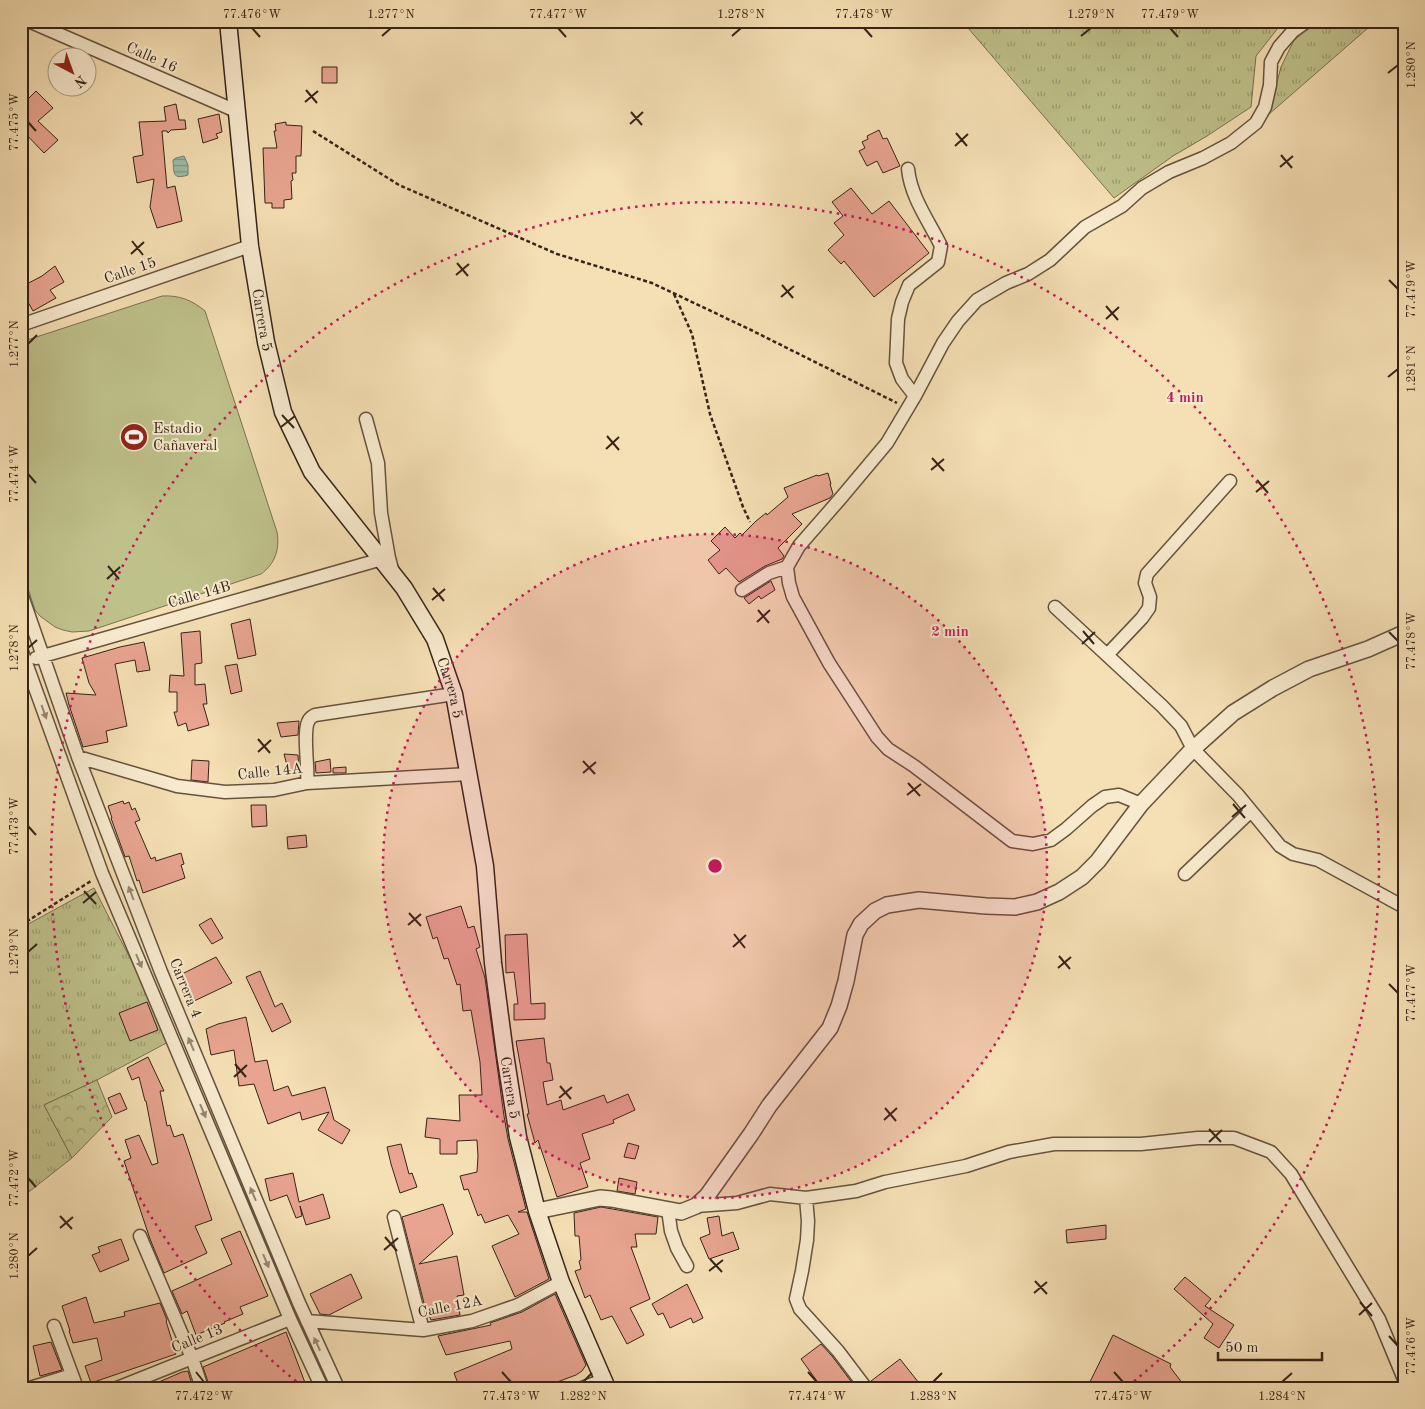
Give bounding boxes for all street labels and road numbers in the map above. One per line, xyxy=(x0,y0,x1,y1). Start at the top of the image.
street label: Calle 16 xyxy=(124,41,179,76)
street label: Calle 15 xyxy=(102,256,158,287)
street label: Carrera 5 xyxy=(248,288,274,353)
street label: Calle 14B xyxy=(166,579,232,612)
street label: Carrera 5 xyxy=(433,656,464,720)
street label: Calle 14A xyxy=(237,762,304,783)
street label: Carrera 4 xyxy=(166,956,203,1021)
street label: Carrera 5 xyxy=(496,1056,521,1120)
street label: Calle 12A xyxy=(417,1294,484,1321)
street label: Calle 13 xyxy=(170,1322,225,1356)

